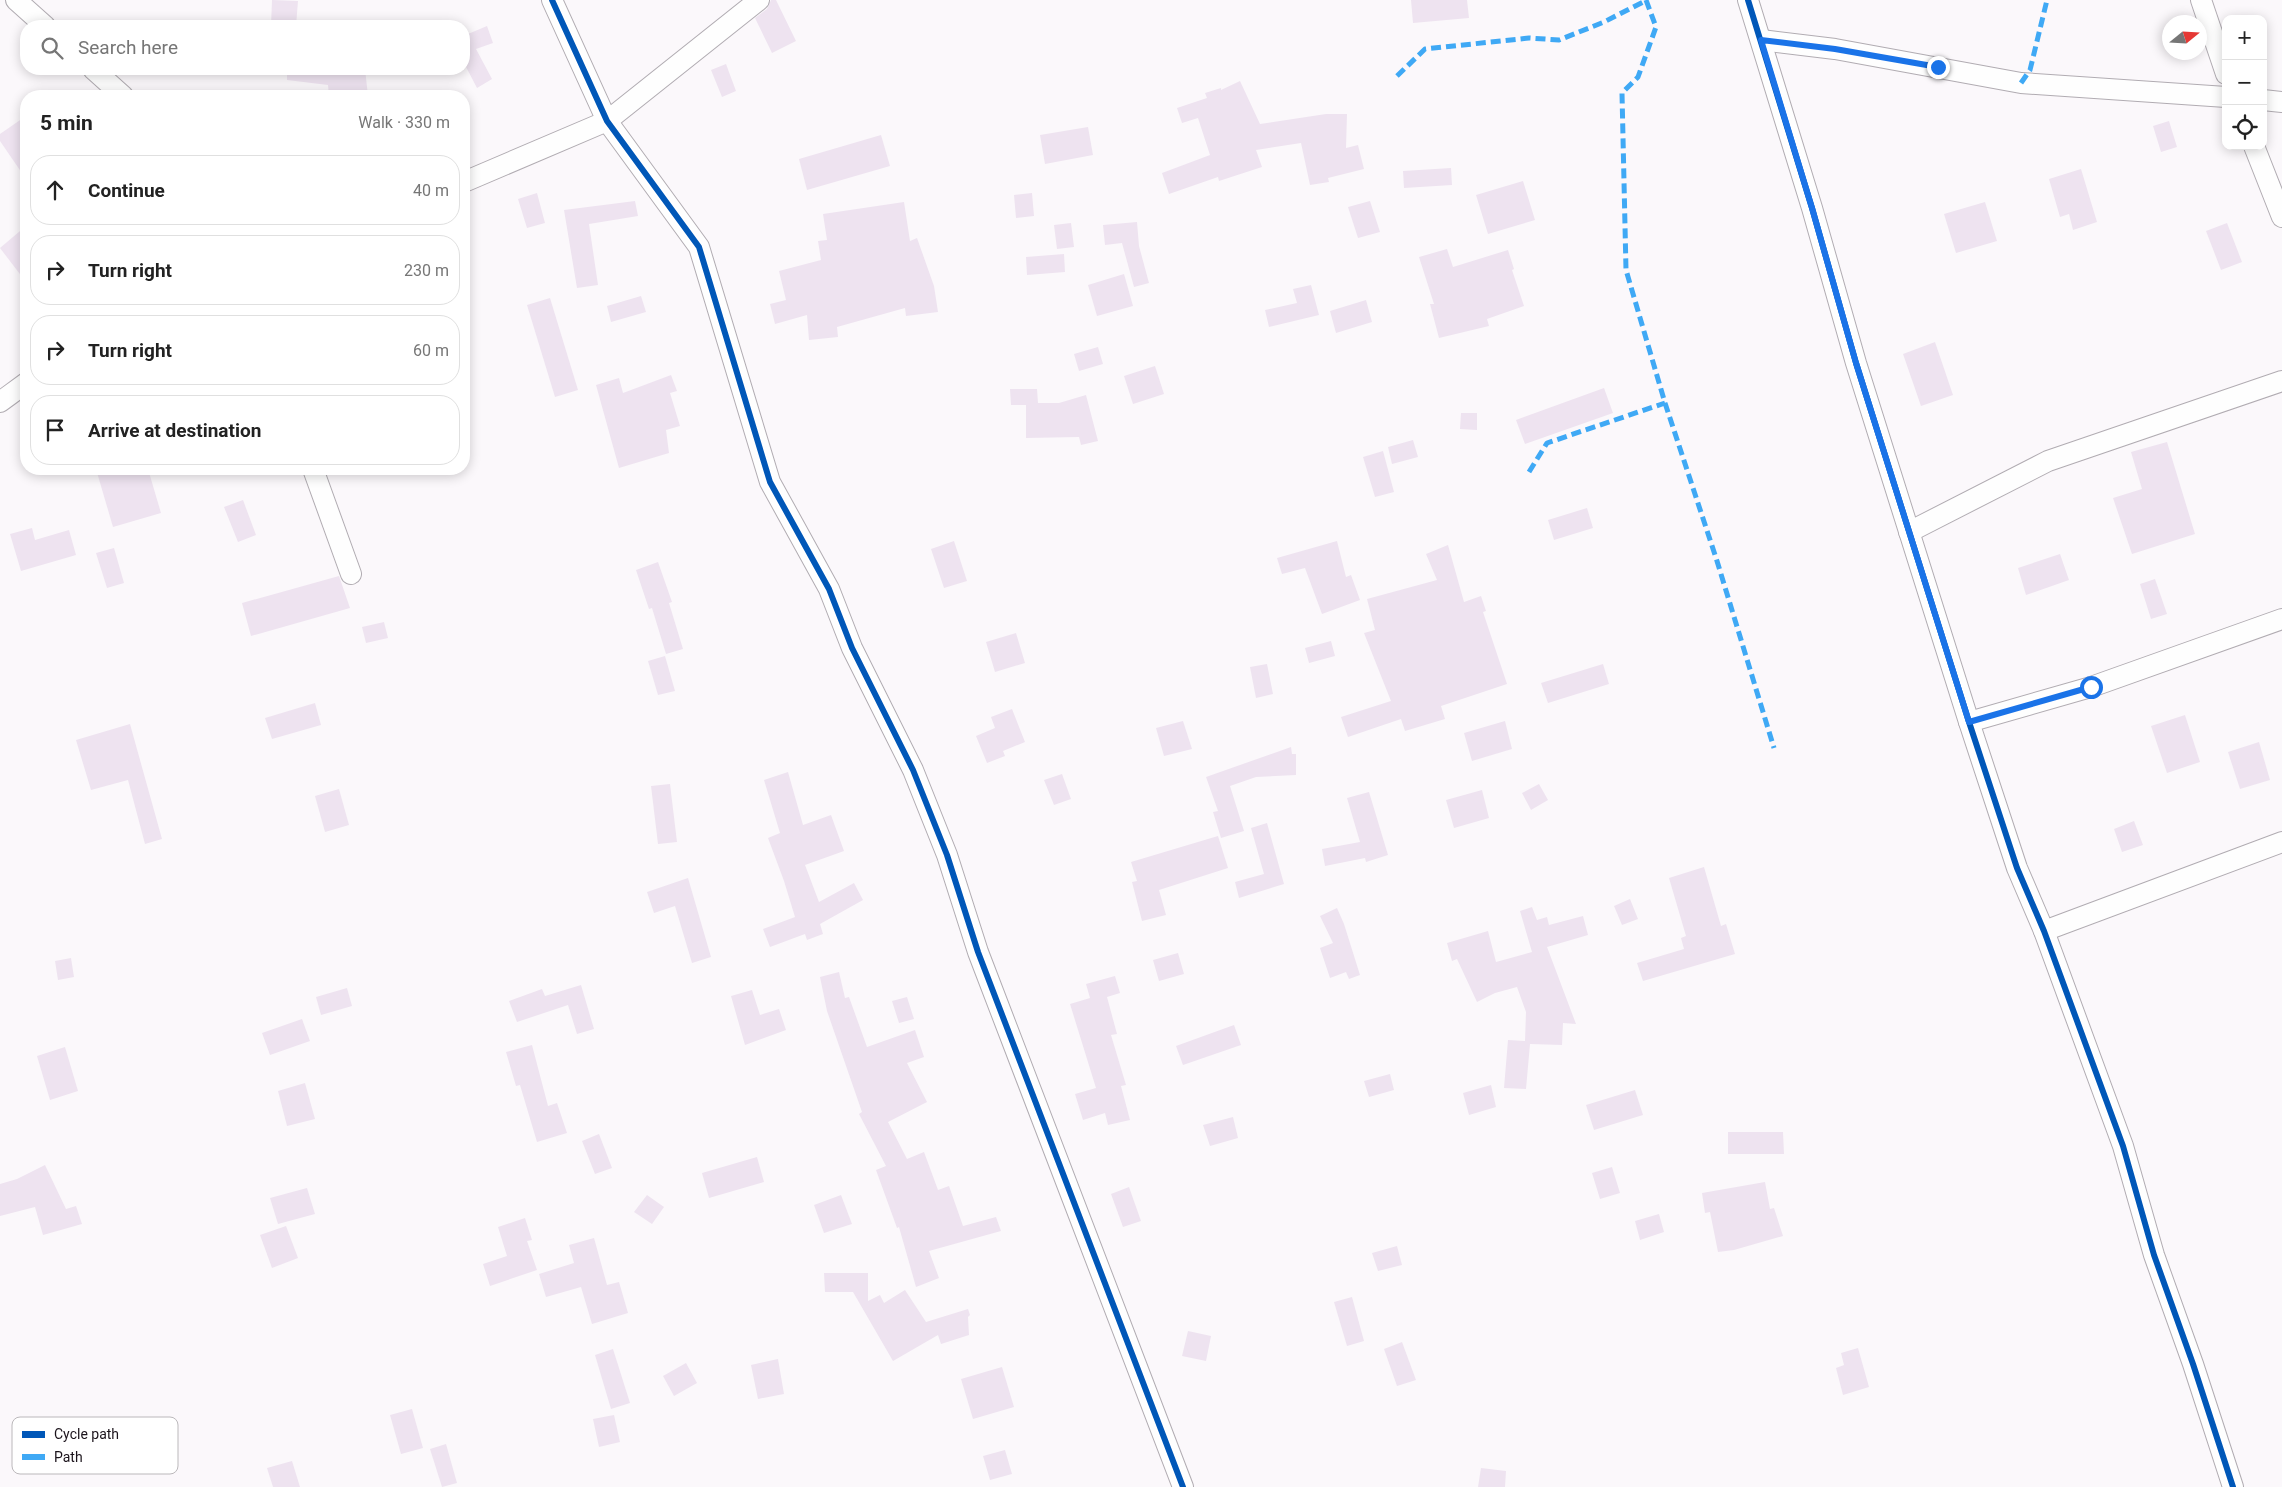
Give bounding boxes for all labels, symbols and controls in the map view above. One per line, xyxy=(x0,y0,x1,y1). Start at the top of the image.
north arrow xyxy=(2162,15,2207,60)
map controls xyxy=(2222,15,2267,150)
button: + xyxy=(2222,15,2267,60)
search box xyxy=(20,20,470,75)
icon: search xyxy=(38,34,66,62)
text: Search here xyxy=(78,36,178,59)
route end xyxy=(1927,56,1950,79)
button: − xyxy=(2222,60,2267,105)
button: locate xyxy=(2222,105,2267,150)
text: 5 min xyxy=(40,111,93,135)
text: Walk · 330 m xyxy=(358,113,450,132)
icon: ahead xyxy=(41,176,69,204)
text: Continue xyxy=(88,179,165,202)
text: 40 m xyxy=(413,181,449,200)
icon: right xyxy=(41,256,69,284)
text: Turn right xyxy=(88,259,172,282)
text: 230 m xyxy=(404,261,449,280)
icon: right xyxy=(41,336,69,364)
text: Turn right xyxy=(88,339,172,362)
text: 60 m xyxy=(413,341,449,360)
icon: arrive xyxy=(41,416,69,444)
text: Arrive at destination xyxy=(88,419,261,442)
route start xyxy=(2080,676,2103,699)
legend xyxy=(12,1417,178,1474)
text: Cycle path xyxy=(54,1426,119,1442)
text: Path xyxy=(54,1449,83,1465)

